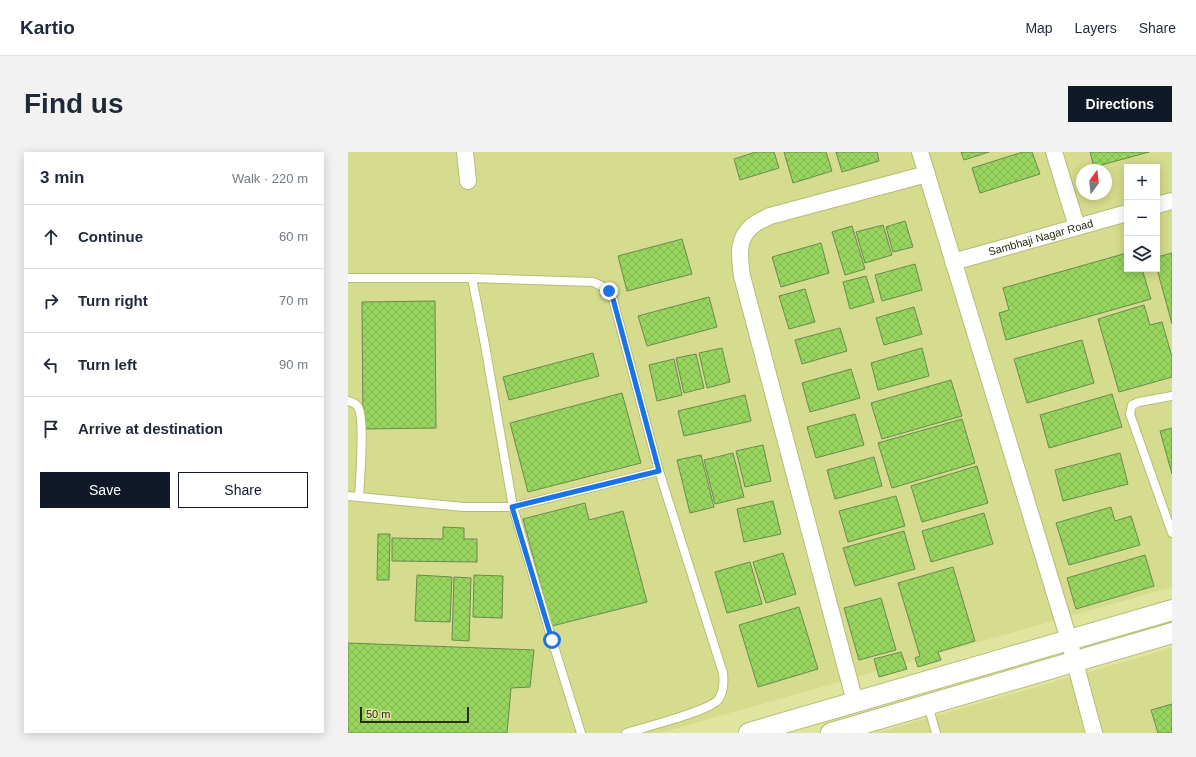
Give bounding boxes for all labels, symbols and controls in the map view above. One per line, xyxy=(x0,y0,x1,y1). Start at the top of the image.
text: Kartio xyxy=(20,17,75,38)
text: Map xyxy=(1025,20,1053,36)
text: Layers xyxy=(1075,20,1117,36)
text: Share xyxy=(1139,20,1176,36)
button: Directions xyxy=(1068,86,1172,122)
text: Find us xyxy=(24,88,124,119)
north arrow xyxy=(1076,164,1112,200)
map controls xyxy=(1124,164,1160,272)
button: + xyxy=(1124,164,1160,200)
text: 3 min xyxy=(40,168,84,187)
text: Walk · 220 m xyxy=(232,171,308,186)
button: − xyxy=(1124,200,1160,236)
street label: Sambhaji Nagar Road xyxy=(987,217,1094,258)
icon: ahead xyxy=(40,226,62,248)
text: Continue xyxy=(78,228,143,245)
text: 60 m xyxy=(279,229,308,244)
button: layers xyxy=(1124,236,1160,272)
route end xyxy=(600,282,618,300)
icon: right xyxy=(40,290,62,312)
text: Turn right xyxy=(78,292,148,309)
text: 70 m xyxy=(279,293,308,308)
icon: left xyxy=(40,354,62,376)
text: Turn left xyxy=(78,356,137,373)
text: 90 m xyxy=(279,357,308,372)
icon: arrive xyxy=(40,418,62,440)
text: Arrive at destination xyxy=(78,420,223,437)
button: Save xyxy=(40,472,170,508)
button: Share xyxy=(178,472,308,508)
route start xyxy=(543,631,561,649)
scale bar xyxy=(360,705,469,724)
text: 50 m xyxy=(366,708,390,720)

